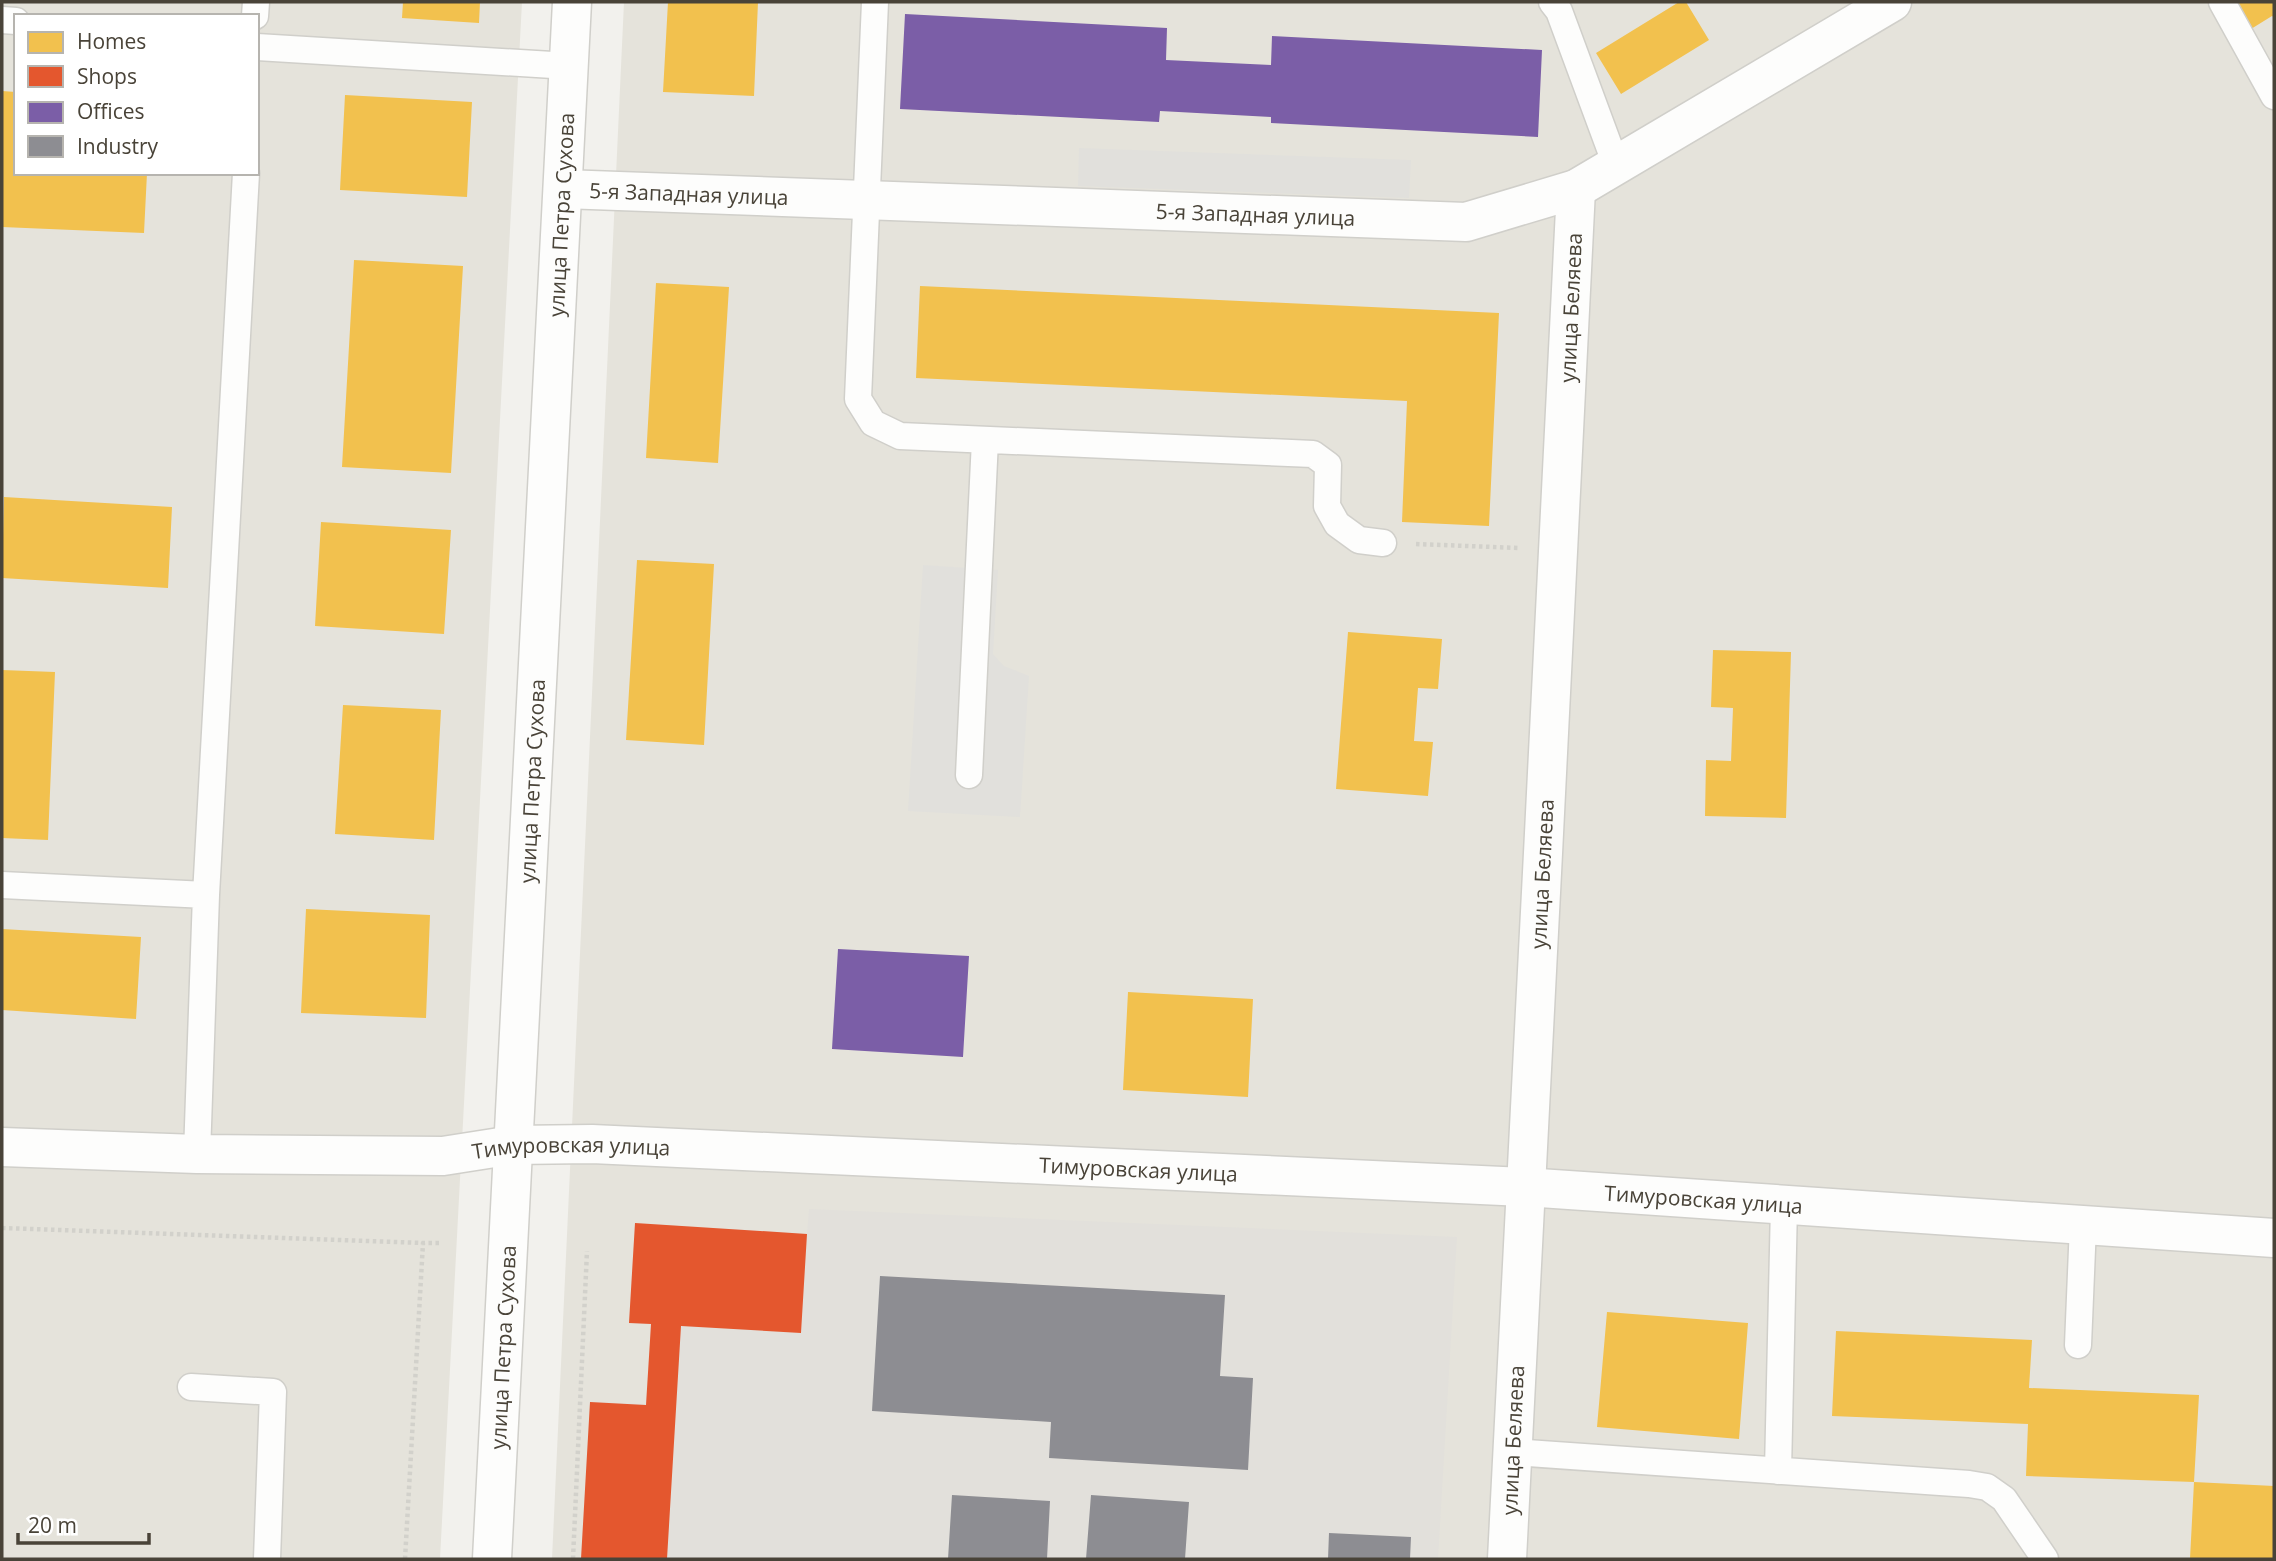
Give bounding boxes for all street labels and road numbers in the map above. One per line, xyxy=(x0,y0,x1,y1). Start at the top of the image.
street label: улица Петра Сухова xyxy=(542,112,580,318)
street label: 5-я Западная улица xyxy=(589,176,789,211)
street label: 5-я Западная улица xyxy=(1155,197,1356,232)
street label: улица Беляева xyxy=(1553,232,1588,383)
street label: улица Петра Сухова xyxy=(513,678,551,884)
street label: улица Беляева xyxy=(1524,798,1560,950)
street label: Тимуровская улица xyxy=(470,1130,671,1165)
street label: Тимуровская улица xyxy=(1038,1151,1238,1188)
street label: Тимуровская улица xyxy=(1603,1178,1804,1220)
street label: улица Петра Сухова xyxy=(484,1245,522,1450)
street label: улица Беляева xyxy=(1495,1364,1530,1516)

